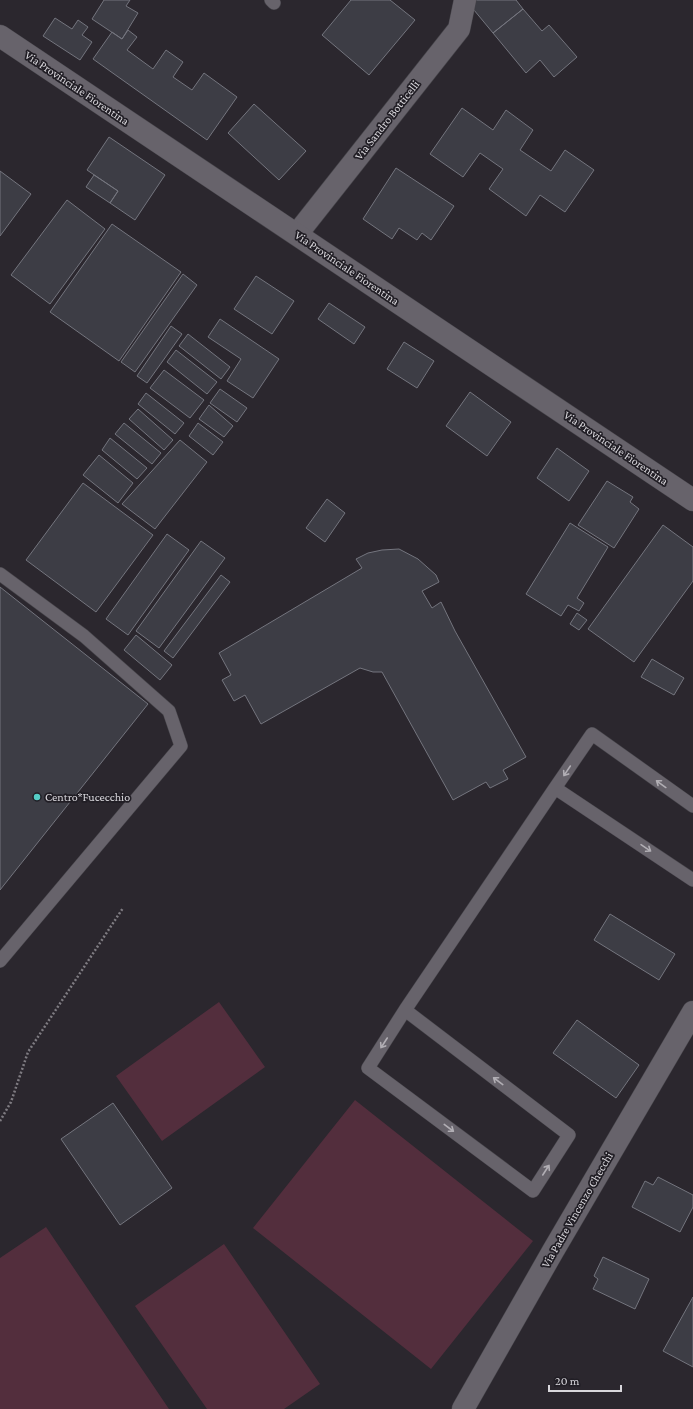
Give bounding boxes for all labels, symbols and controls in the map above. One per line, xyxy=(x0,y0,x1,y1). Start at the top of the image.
street label: Via Provinciale Fiorentina xyxy=(22,48,132,128)
street label: Via Sandro Botticelli xyxy=(352,77,422,163)
street label: Via Provinciale Fiorentina xyxy=(292,228,402,308)
street label: Via Provinciale Fiorentina xyxy=(561,408,671,488)
one-way arrow xyxy=(563,765,571,776)
one-way arrow xyxy=(656,779,667,788)
place label: Centro*Fucecchio xyxy=(45,790,130,804)
marker: Centro*Fucecchio xyxy=(32,792,42,802)
one-way arrow xyxy=(640,845,652,853)
one-way arrow xyxy=(379,1037,387,1049)
one-way arrow xyxy=(493,1077,504,1085)
one-way arrow xyxy=(443,1124,454,1132)
street label: Via Padre Vincenzo Checchi xyxy=(538,1150,616,1270)
one-way arrow xyxy=(542,1164,551,1175)
scale bar xyxy=(549,1367,621,1393)
text: 20 m xyxy=(555,1374,580,1388)

